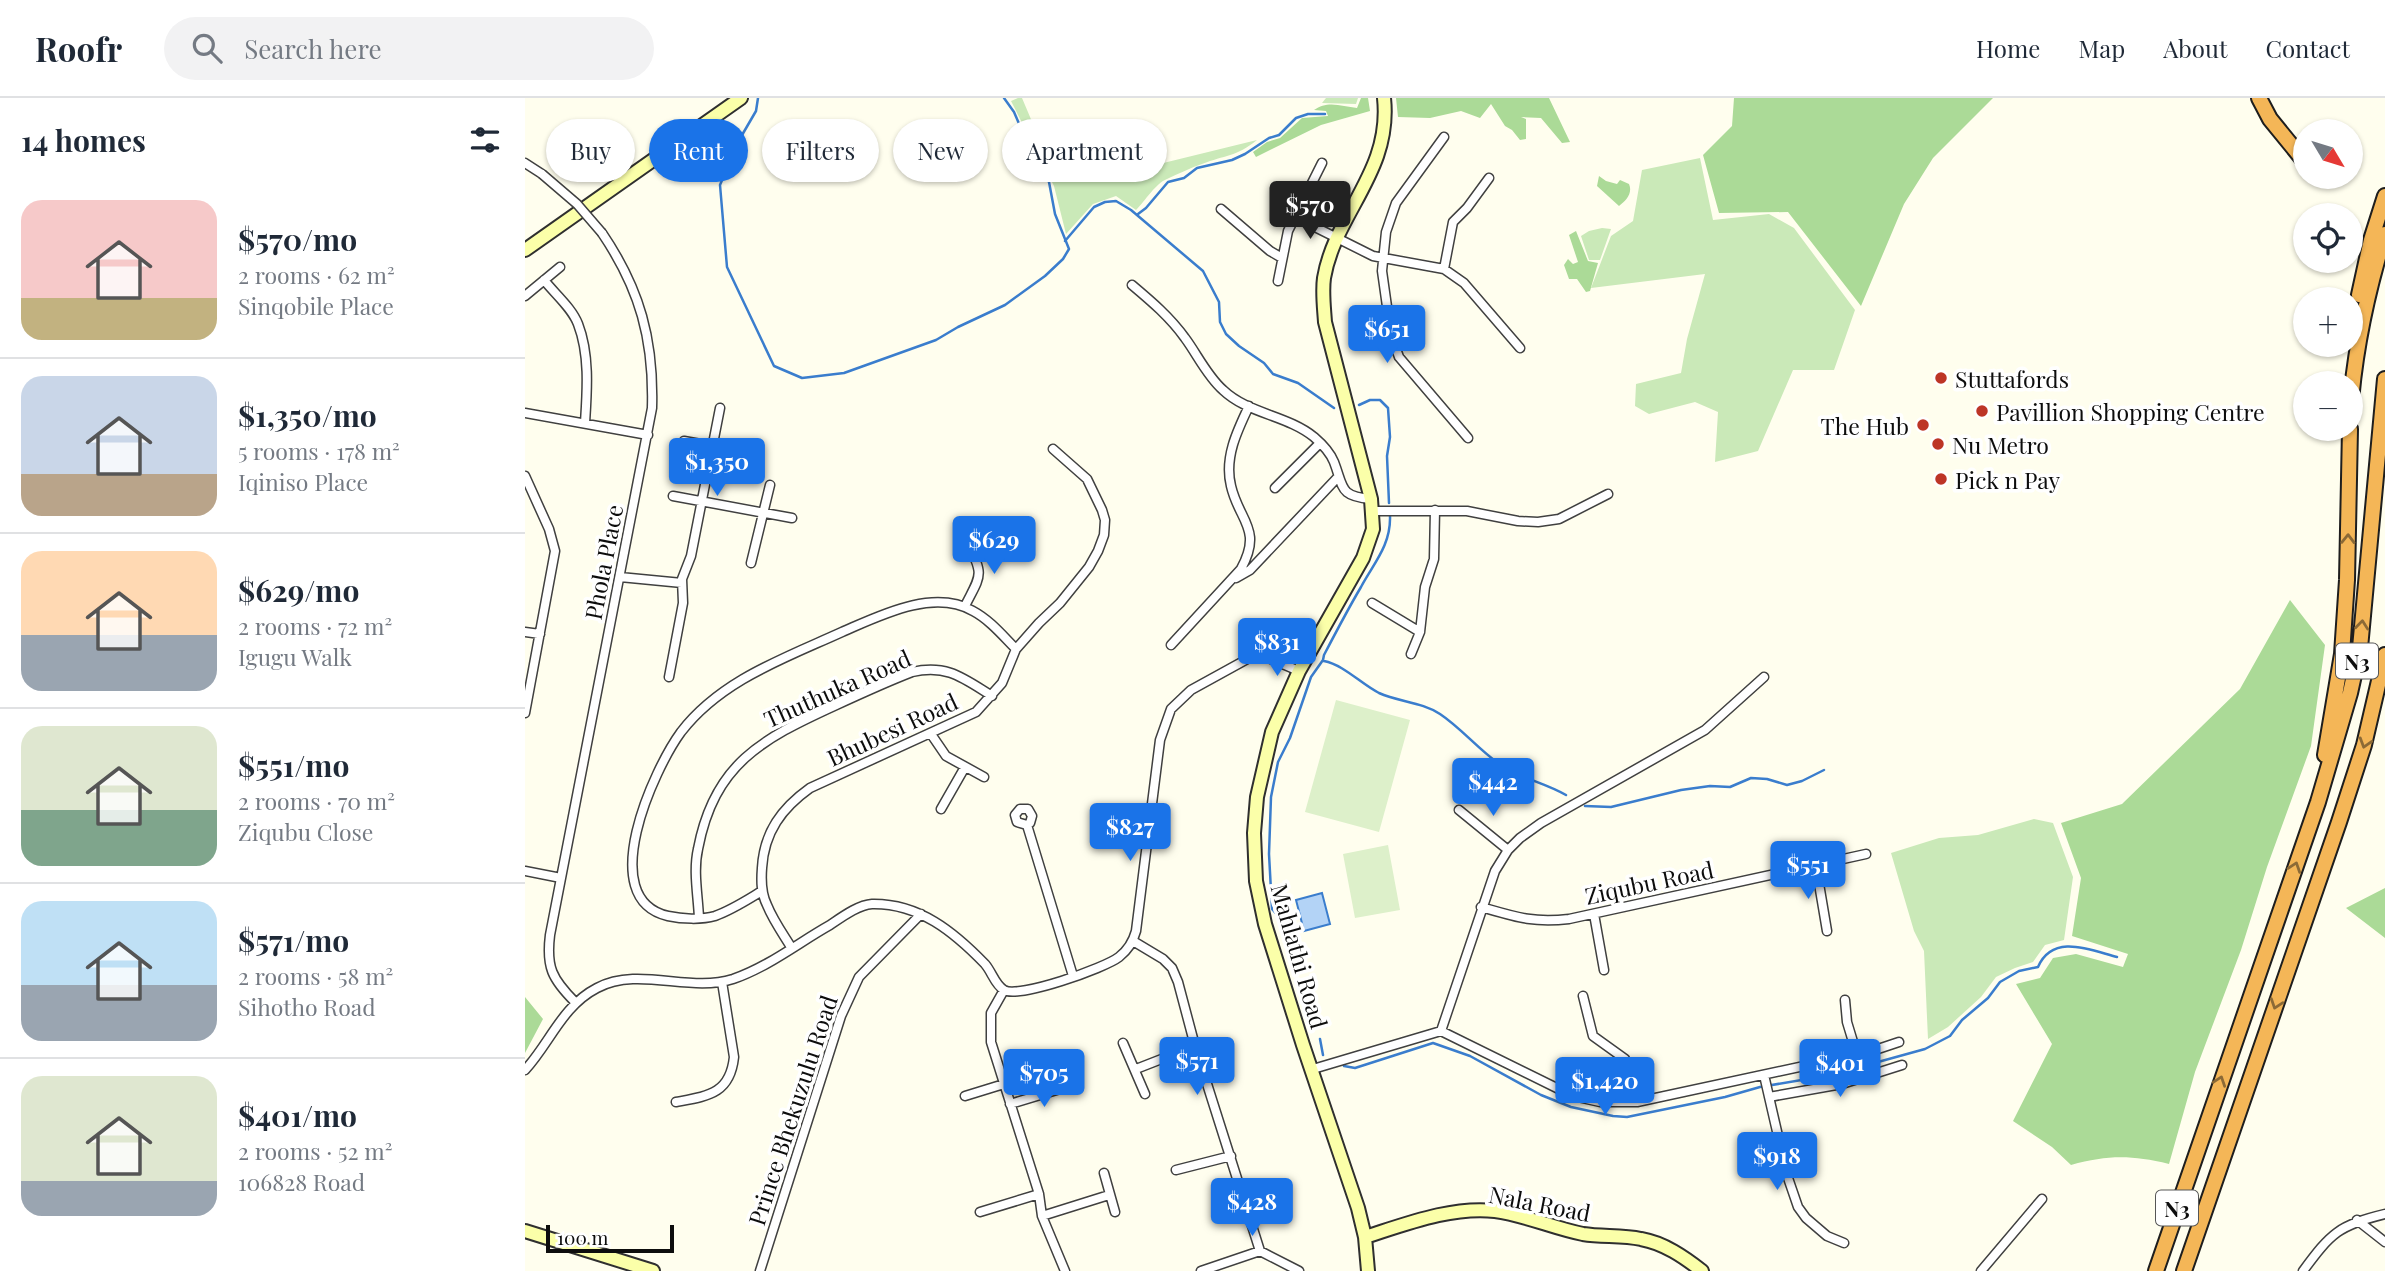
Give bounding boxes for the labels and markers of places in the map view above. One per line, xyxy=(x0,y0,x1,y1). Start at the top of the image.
pin: $570 xyxy=(1269,181,1351,241)
pin: $651 xyxy=(1346,306,1428,365)
place label: Stuttafords xyxy=(1955,363,2069,394)
marker: Stuttafords xyxy=(1933,370,1949,386)
place label: Pavillion Shopping Centre xyxy=(1996,396,2265,427)
marker: Pavillion Shopping Centre xyxy=(1974,403,1990,419)
place label: The Hub xyxy=(1820,410,1909,441)
marker: The Hub xyxy=(1915,417,1931,433)
place label: Nu Metro xyxy=(1952,429,2049,460)
marker: Nu Metro xyxy=(1930,436,1946,452)
pin: $1,350 xyxy=(660,438,774,498)
place label: Pick n Pay xyxy=(1955,464,2061,495)
marker: Pick n Pay xyxy=(1933,471,1949,487)
pin: $629 xyxy=(953,517,1035,576)
pin: $831 xyxy=(1236,618,1318,678)
pin: $442 xyxy=(1452,758,1534,818)
pin: $827 xyxy=(1089,804,1171,863)
pin: $551 xyxy=(1767,842,1849,901)
pin: $571 xyxy=(1156,1038,1238,1097)
pin: $401 xyxy=(1799,1040,1881,1099)
pin: $705 xyxy=(1003,1049,1085,1109)
pin: $1,420 xyxy=(1548,1058,1662,1117)
pin: $918 xyxy=(1736,1132,1818,1192)
pin: $428 xyxy=(1211,1178,1293,1238)

